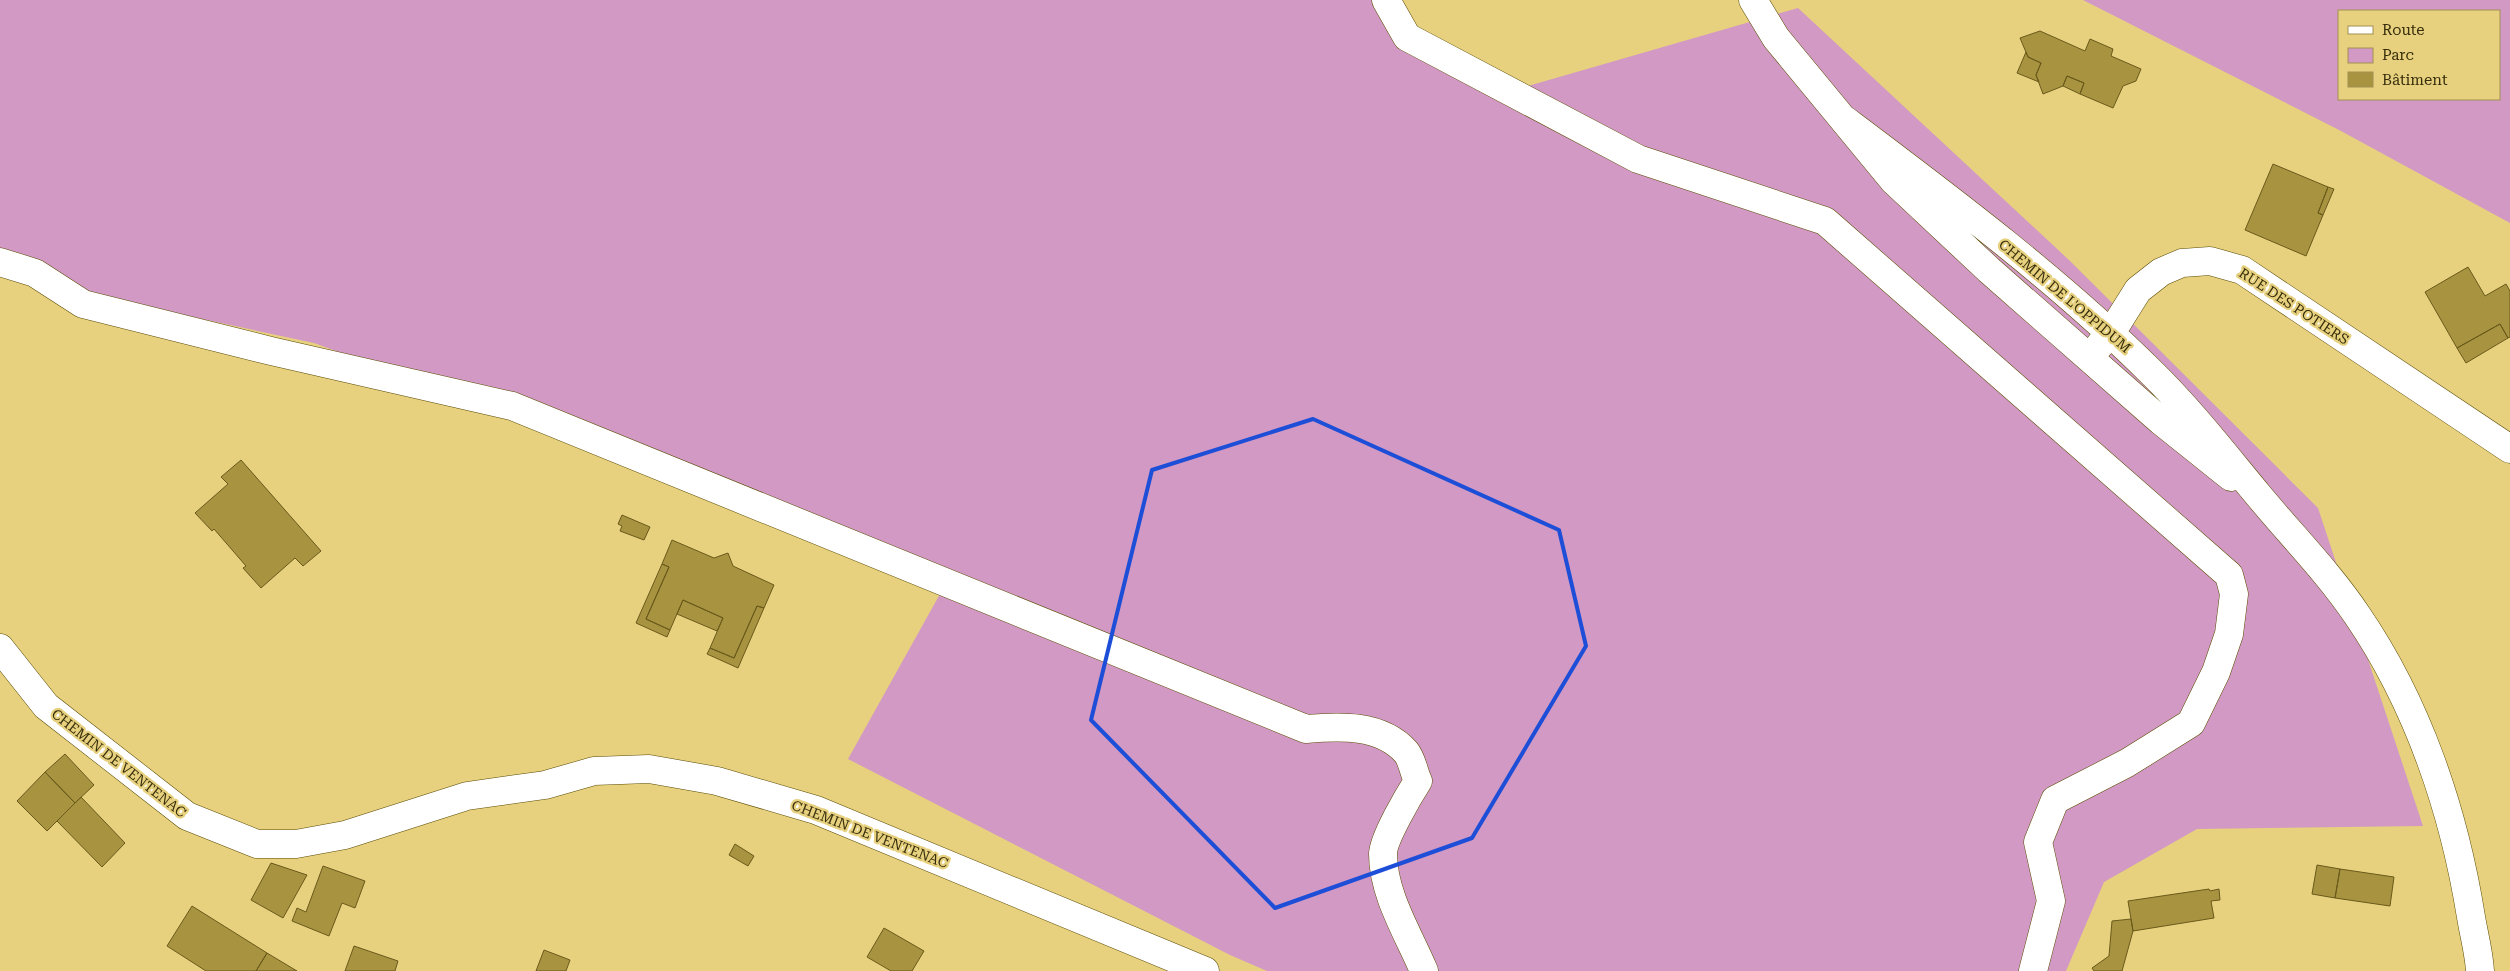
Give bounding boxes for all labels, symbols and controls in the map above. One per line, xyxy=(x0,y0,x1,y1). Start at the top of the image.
legend xyxy=(2338,10,2500,100)
text: Route xyxy=(2382,21,2424,39)
text: Parc xyxy=(2382,46,2414,64)
text: Bâtiment xyxy=(2382,71,2448,89)
street label: CHEMIN DE L'OPPIDUM xyxy=(1996,236,2134,356)
street label: RUE DES POTIERS xyxy=(2236,265,2352,348)
street label: CHEMIN DE VENTENAC xyxy=(49,706,189,820)
street label: CHEMIN DE VENTENAC xyxy=(790,797,950,871)

